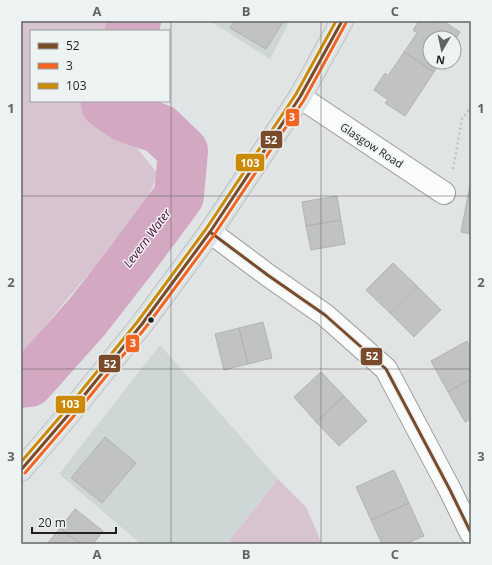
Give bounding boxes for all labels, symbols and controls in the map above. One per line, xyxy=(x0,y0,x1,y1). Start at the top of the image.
text: A xyxy=(93,2,102,20)
text: B xyxy=(242,2,251,20)
text: C xyxy=(391,2,399,20)
legend xyxy=(30,30,170,102)
north arrow xyxy=(422,30,462,70)
text: 52 xyxy=(66,37,80,54)
text: N xyxy=(435,52,446,68)
text: 3 xyxy=(66,57,73,74)
text: 103 xyxy=(66,77,87,94)
text: 1 xyxy=(7,99,15,117)
text: 1 xyxy=(477,99,485,117)
line badge: 3 xyxy=(285,108,300,127)
text: 3 xyxy=(289,109,295,124)
street label: Glasgow Road xyxy=(338,119,406,171)
line badge: 52 xyxy=(260,130,283,149)
text: 52 xyxy=(265,132,277,147)
line badge: 103 xyxy=(235,153,265,172)
text: 103 xyxy=(241,155,259,170)
water label: Levern Water xyxy=(119,204,176,271)
text: 2 xyxy=(7,273,15,291)
text: 2 xyxy=(477,273,485,291)
unlabelled marker xyxy=(146,315,156,325)
line badge: 3 xyxy=(125,334,140,353)
text: 3 xyxy=(130,335,136,350)
line badge: 52 xyxy=(360,347,383,366)
text: 52 xyxy=(366,348,378,363)
line badge: 52 xyxy=(98,354,121,373)
text: 52 xyxy=(104,356,116,371)
line badge: 103 xyxy=(55,395,86,414)
text: 103 xyxy=(61,396,79,411)
text: 3 xyxy=(7,447,15,465)
text: 3 xyxy=(477,447,485,465)
scale bar xyxy=(32,509,116,535)
text: 20 m xyxy=(38,514,66,531)
text: A xyxy=(93,545,102,563)
text: B xyxy=(242,545,251,563)
text: C xyxy=(391,545,399,563)

